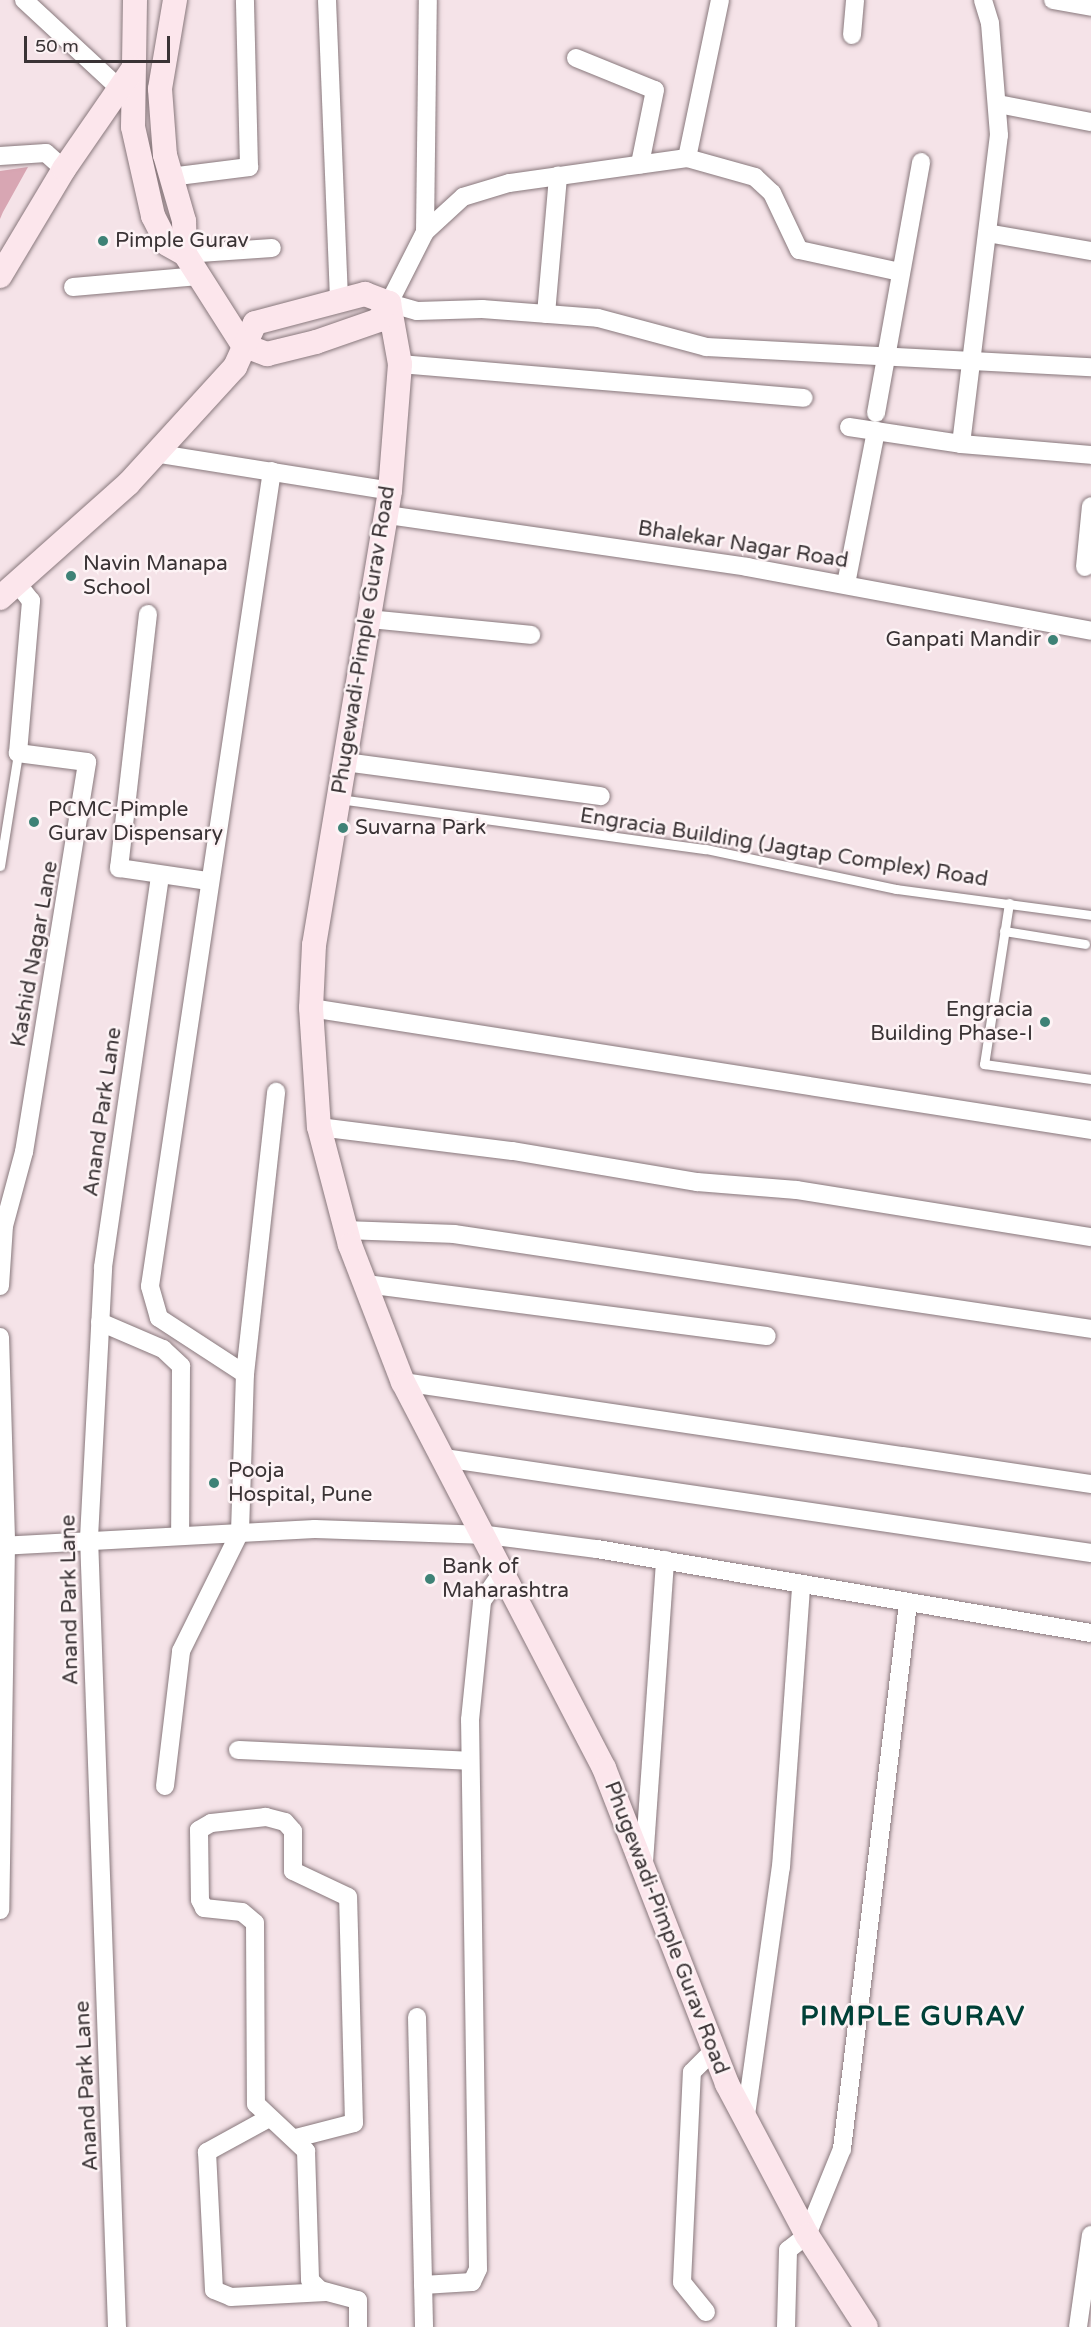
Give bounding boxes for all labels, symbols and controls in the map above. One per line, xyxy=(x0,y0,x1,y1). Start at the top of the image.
scale bar xyxy=(27,24,172,62)
text: 50 m xyxy=(35,35,79,57)
place label: Pimple Gurav xyxy=(115,228,249,254)
marker: Pimple Gurav xyxy=(96,234,110,248)
street label: Phugewadi-Pimple Gurav Road xyxy=(327,484,401,796)
street label: Bhalekar Nagar Road xyxy=(636,516,850,574)
place label: Navin Manapa School xyxy=(83,551,228,601)
marker: Navin Manapa School xyxy=(64,569,78,583)
place label: Ganpati Mandir xyxy=(886,627,1041,653)
marker: Ganpati Mandir xyxy=(1046,633,1060,647)
place label: PCMC-Pimple Gurav Dispensary xyxy=(48,797,223,847)
street label: Engracia Building (Jagtap Complex) Road xyxy=(578,803,990,893)
marker: PCMC-Pimple Gurav Dispensary xyxy=(25,813,43,831)
place label: Suvarna Park xyxy=(355,815,486,841)
marker: Suvarna Park xyxy=(336,821,350,835)
street label: Kashid Nagar Lane xyxy=(6,859,64,1049)
place label: Engracia Building Phase-I xyxy=(870,997,1033,1047)
marker: Engracia Building Phase-I xyxy=(1038,1015,1052,1029)
street label: Anand Park Lane xyxy=(79,1026,127,1198)
place label: Pooja Hospital, Pune xyxy=(228,1458,372,1508)
marker: Pooja Hospital, Pune xyxy=(205,1474,223,1492)
street label: Anand Park Lane xyxy=(56,1515,84,1685)
place label: Bank of Maharashtra xyxy=(442,1554,569,1604)
marker: Bank of Maharashtra xyxy=(423,1572,437,1586)
street label: Phugewadi-Pimple Gurav Road xyxy=(598,1778,734,2078)
street label: Anand Park Lane xyxy=(70,2000,104,2172)
district label: PIMPLE GURAV xyxy=(800,2001,1026,2033)

